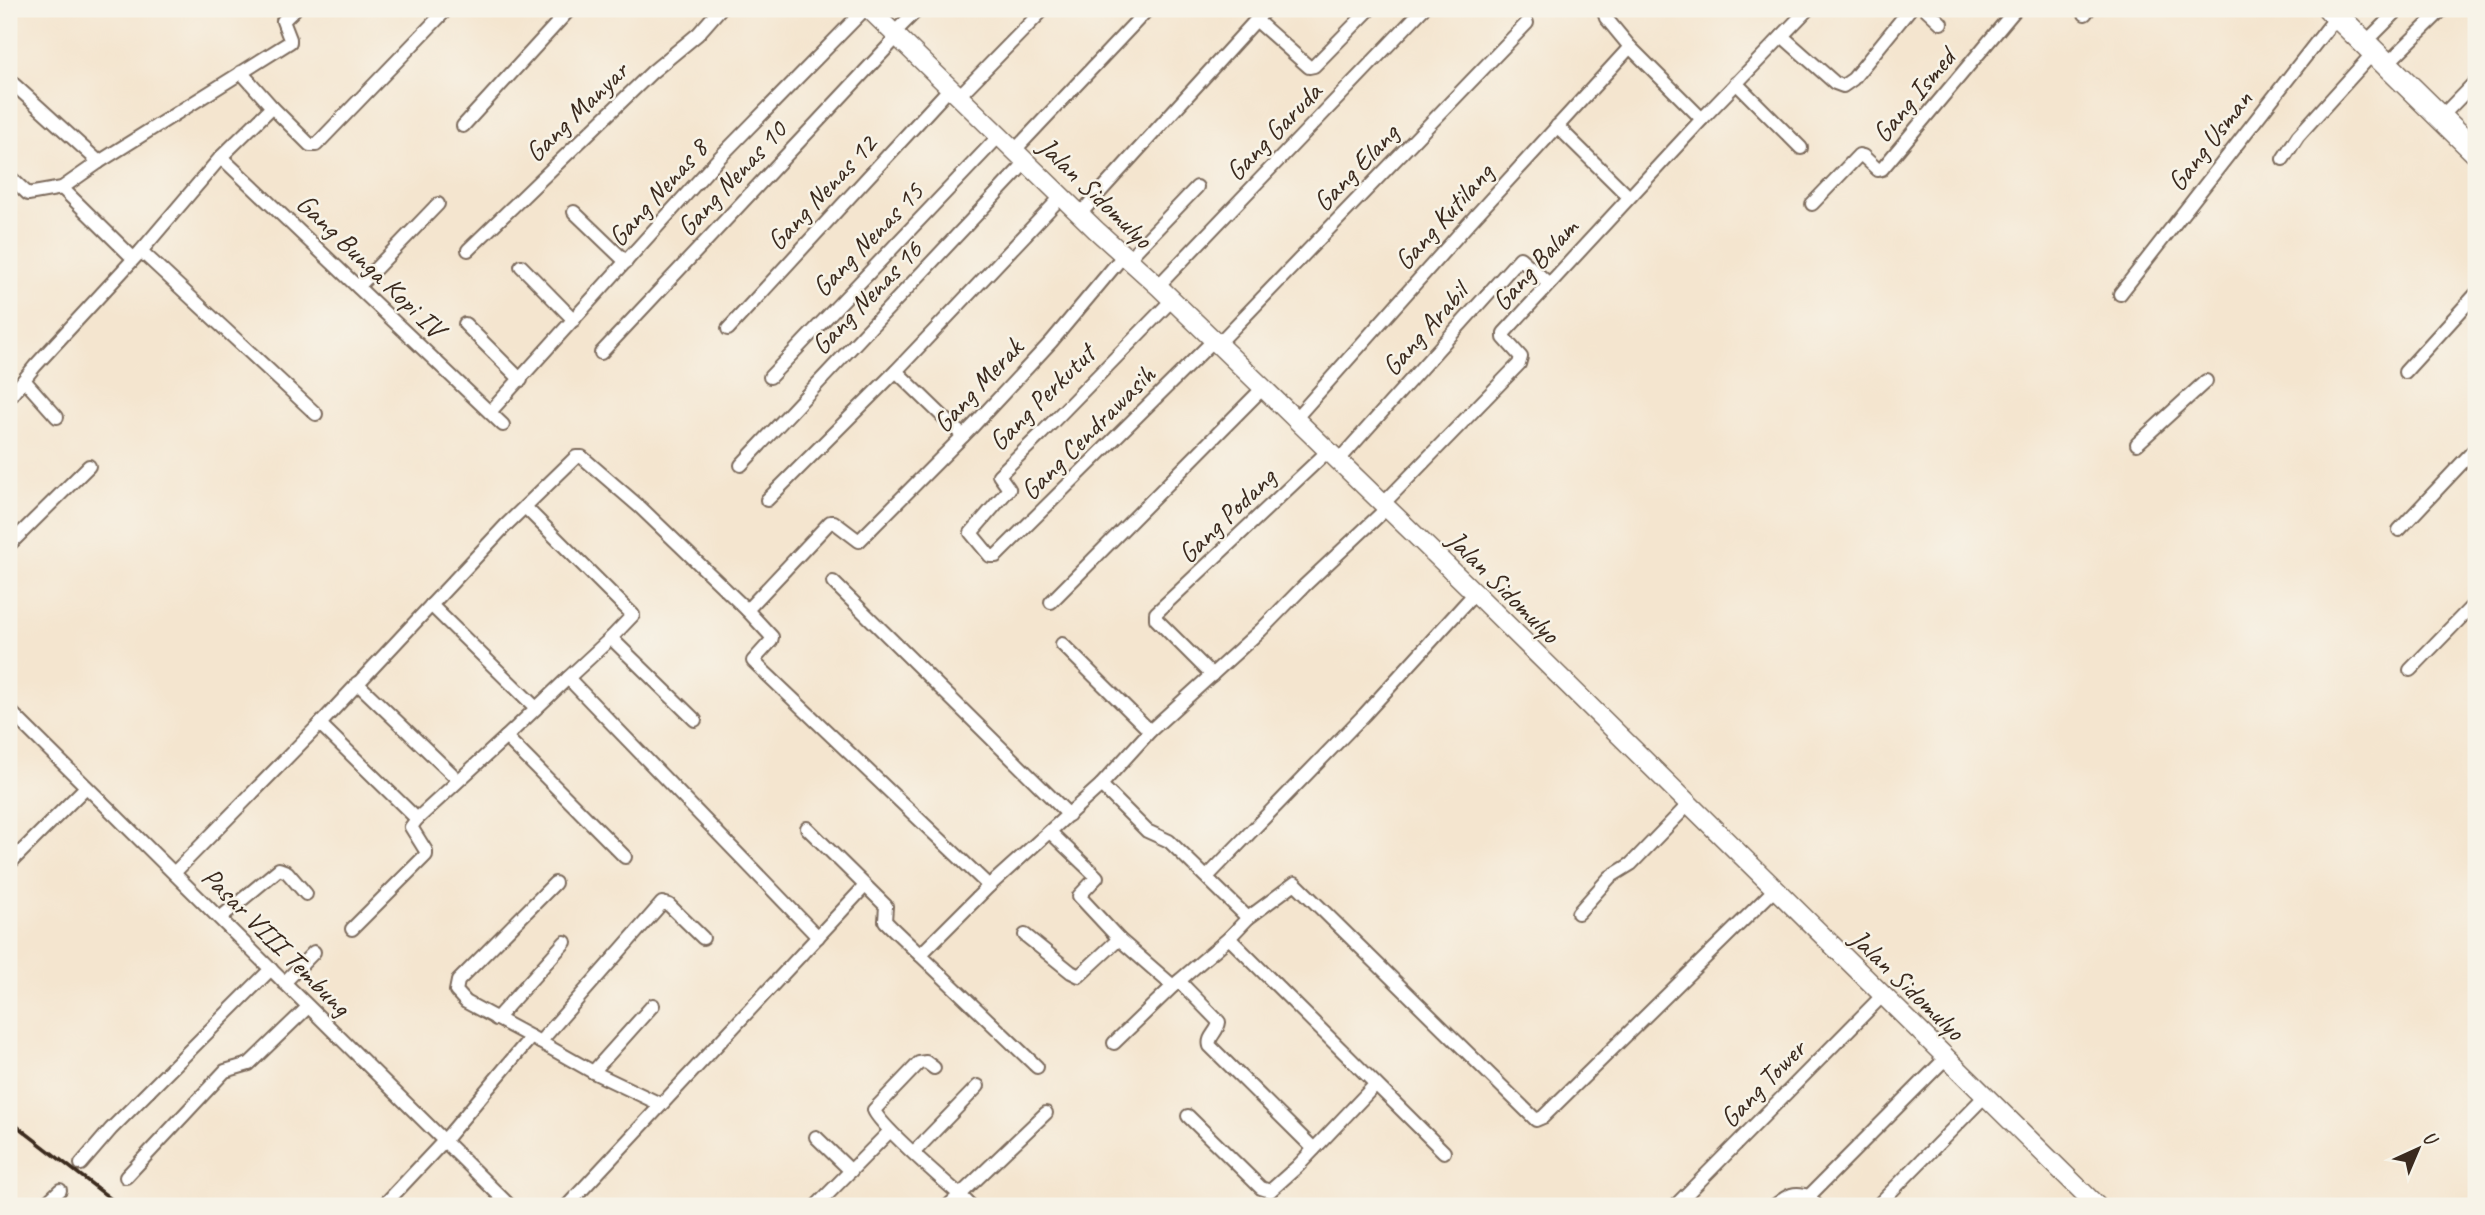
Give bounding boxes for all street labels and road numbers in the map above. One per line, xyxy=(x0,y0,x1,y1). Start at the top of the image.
street label: Gang Ismed xyxy=(1864,38,1965,149)
street label: Gang Manyar xyxy=(517,52,637,169)
street label: Gang Garuda xyxy=(1218,73,1330,188)
street label: Gang Usman xyxy=(2159,82,2260,198)
street label: Gang Nenas 10 xyxy=(669,111,795,244)
street label: Gang Elang xyxy=(1305,115,1407,219)
street label: Gang Nenas 12 xyxy=(759,125,885,258)
street label: Jalan Sidomulyo xyxy=(1030,128,1162,257)
street label: Gang Nenas 8 xyxy=(600,129,717,254)
street label: Gang Kutilang xyxy=(1386,154,1502,277)
street label: Gang Nenas 15 xyxy=(804,174,932,304)
street label: Gang Bunga Kopi IV xyxy=(289,186,456,349)
street label: Gang Balam xyxy=(1484,209,1587,318)
street label: Gang Nenas 16 xyxy=(803,232,931,362)
street label: Gang Arabil xyxy=(1374,272,1479,383)
street label: Gang Merak xyxy=(925,329,1032,440)
street label: Gang Perkutut xyxy=(981,334,1105,458)
street label: Gang Cendrawasih xyxy=(1012,356,1163,507)
street label: Gang Podang xyxy=(1170,459,1284,571)
street label: Jalan Sidomulyo xyxy=(1438,521,1569,652)
street label: Pasar VIII Tembung xyxy=(195,859,359,1024)
street label: Jalan Sidomulyo xyxy=(1842,920,1974,1049)
street label: Gang Tower xyxy=(1712,1030,1815,1135)

